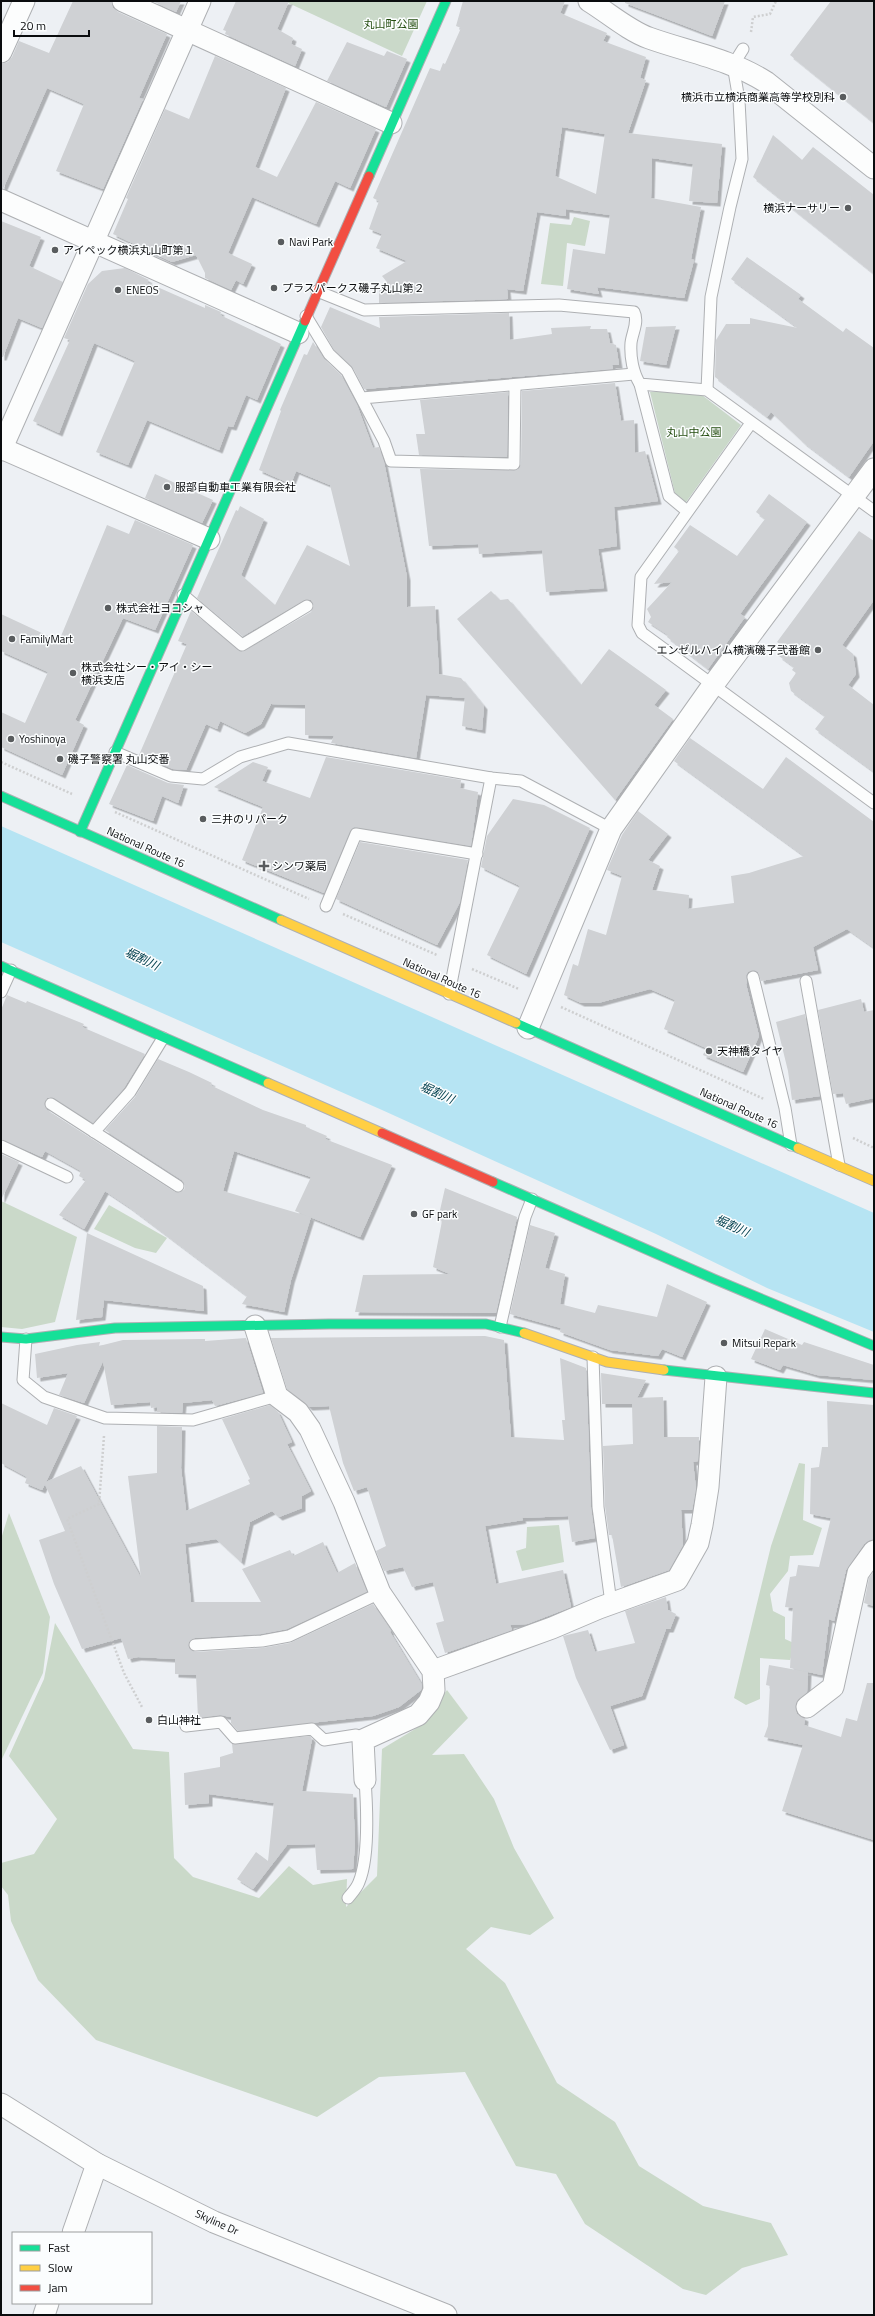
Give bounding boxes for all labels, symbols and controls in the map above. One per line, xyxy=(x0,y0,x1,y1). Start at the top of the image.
scale bar xyxy=(14,12,89,38)
text: 20 m xyxy=(20,16,46,35)
park label: 丸山町公園 xyxy=(364,16,419,32)
place label: 横浜市立横浜商業高等学校別科 xyxy=(681,89,835,105)
marker: 横浜市立横浜商業高等学校別科 xyxy=(838,92,848,102)
place label: 横浜ナーサリー xyxy=(763,200,840,216)
marker: 横浜ナーサリー xyxy=(843,203,853,213)
place label: Navi Park xyxy=(289,234,334,250)
marker: Navi Park xyxy=(276,237,286,247)
place label: アイペック横浜丸山町第１ xyxy=(63,242,194,258)
marker: アイペック横浜丸山町第１ xyxy=(50,245,60,255)
place label: プラスパークス磯子丸山第２ xyxy=(282,280,424,296)
place label: ENEOS xyxy=(126,282,159,298)
marker: プラスパークス磯子丸山第２ xyxy=(269,283,279,293)
marker: ENEOS xyxy=(113,285,123,295)
park label: 丸山中公園 xyxy=(667,424,722,440)
place label: 服部自動車工業有限会社 xyxy=(175,479,296,495)
marker: 服部自動車工業有限会社 xyxy=(162,482,172,492)
place label: 株式会社ヨコシャ xyxy=(116,600,204,616)
marker: 株式会社ヨコシャ xyxy=(103,603,113,613)
place label: FamilyMart xyxy=(20,631,73,647)
marker: FamilyMart xyxy=(7,634,17,644)
place label: エンゼルハイム横濱磯子弐番館 xyxy=(656,642,810,658)
marker: エンゼルハイム横濱磯子弐番館 xyxy=(813,645,823,655)
place label: 株式会社シー・アイ・シー 横浜支店 xyxy=(81,659,212,688)
marker: 株式会社シー・アイ・シー 横浜支店 xyxy=(68,668,78,678)
place label: Yoshinoya xyxy=(19,731,66,747)
marker: Yoshinoya xyxy=(6,734,16,744)
place label: 磯子警察署 丸山交番 xyxy=(68,751,169,767)
marker: 磯子警察署 丸山交番 xyxy=(55,754,65,764)
place label: 三井のリパーク xyxy=(211,811,288,827)
marker: 三井のリパーク xyxy=(198,814,208,824)
street label: National Route 16 xyxy=(104,823,188,871)
place label: シンワ薬局 xyxy=(272,858,327,874)
marker: シンワ薬局 xyxy=(259,861,269,871)
water label: 堀割川 xyxy=(122,942,164,976)
street label: National Route 16 xyxy=(400,954,484,1002)
place label: 天神橋タイヤ xyxy=(717,1043,783,1059)
marker: 天神橋タイヤ xyxy=(704,1046,714,1056)
water label: 堀割川 xyxy=(417,1077,459,1109)
street label: National Route 16 xyxy=(697,1084,781,1132)
place label: GF park xyxy=(422,1206,458,1222)
marker: GF park xyxy=(409,1209,419,1219)
water label: 堀割川 xyxy=(712,1210,754,1242)
place label: Mitsui Repark xyxy=(732,1335,797,1351)
marker: Mitsui Repark xyxy=(719,1338,729,1348)
place label: 白山神社 xyxy=(157,1712,201,1728)
marker: 白山神社 xyxy=(144,1715,154,1725)
street label: Skyline Dr xyxy=(193,2205,242,2239)
legend xyxy=(12,2232,152,2304)
text: Fast xyxy=(48,2238,71,2257)
text: Slow xyxy=(48,2258,73,2277)
text: Jam xyxy=(48,2278,68,2297)

